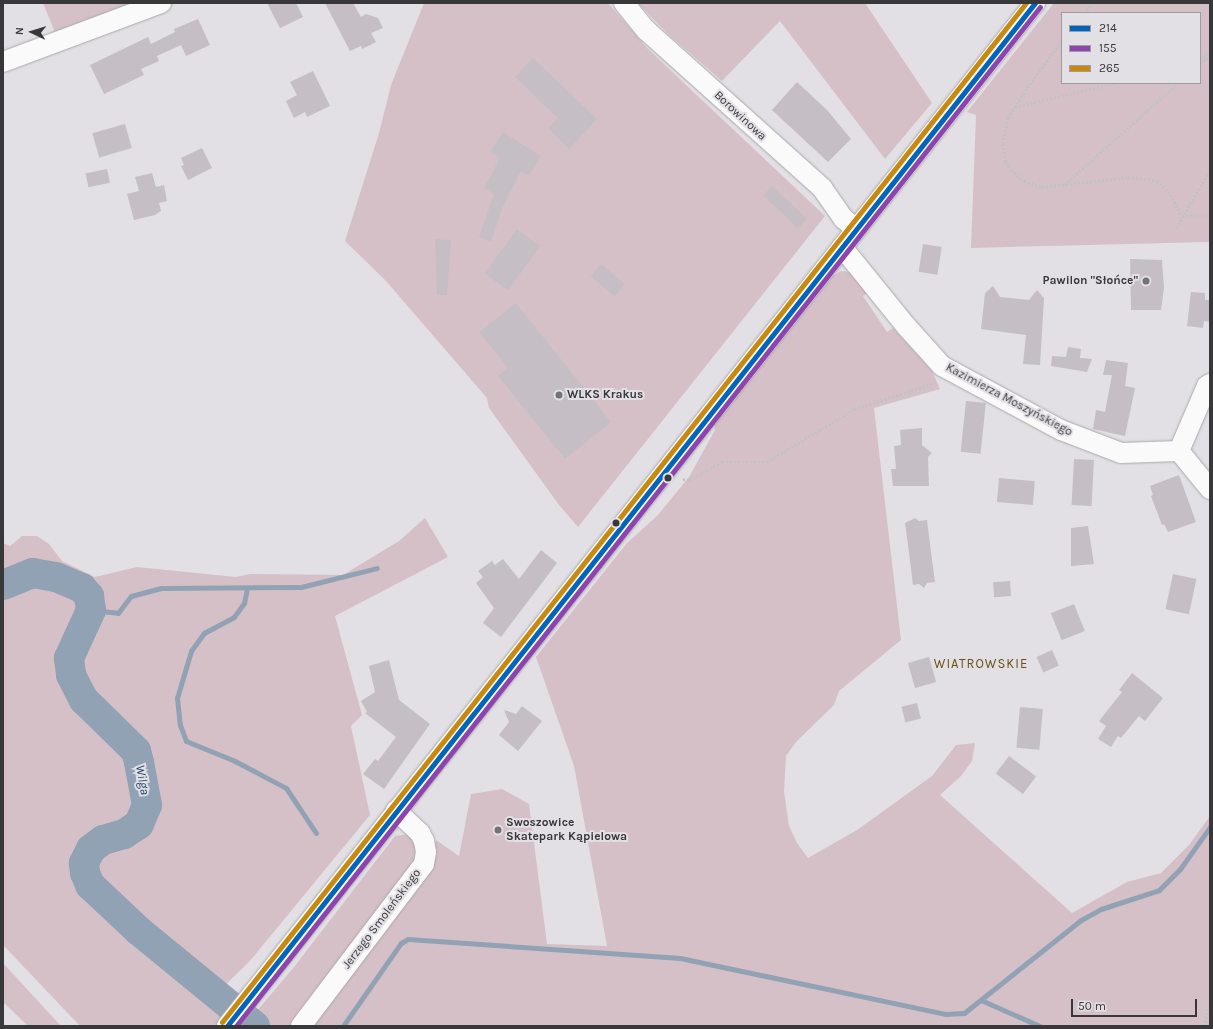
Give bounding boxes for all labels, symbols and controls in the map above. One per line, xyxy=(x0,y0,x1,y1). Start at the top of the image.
north arrow xyxy=(12,12,52,52)
legend xyxy=(1061,12,1201,84)
text: 214 xyxy=(1099,21,1117,35)
text: N xyxy=(13,27,26,36)
text: 155 xyxy=(1099,41,1117,55)
text: 265 xyxy=(1099,61,1120,75)
street label: Borowinowa xyxy=(711,88,769,144)
place label: Pawilon "Słońce" xyxy=(1043,274,1138,288)
marker: Pawilon "Słońce" xyxy=(1141,276,1151,286)
street label: Kazimierza Moszyńskiego xyxy=(943,360,1075,440)
place label: WLKS Krakus xyxy=(567,388,643,402)
marker: WLKS Krakus xyxy=(554,390,564,400)
unlabelled marker xyxy=(663,473,673,483)
unlabelled marker xyxy=(611,518,621,528)
district label: WIATROWSKIE xyxy=(934,656,1028,672)
water label: Wilga xyxy=(132,764,152,796)
place label: Swoszowice Skatepark Kąpielowa xyxy=(506,816,627,844)
marker: Swoszowice Skatepark Kąpielowa xyxy=(493,825,503,835)
street label: Jerzego Smoleńskiego xyxy=(340,866,424,972)
scale bar xyxy=(1073,991,1199,1017)
text: 50 m xyxy=(1078,999,1106,1013)

